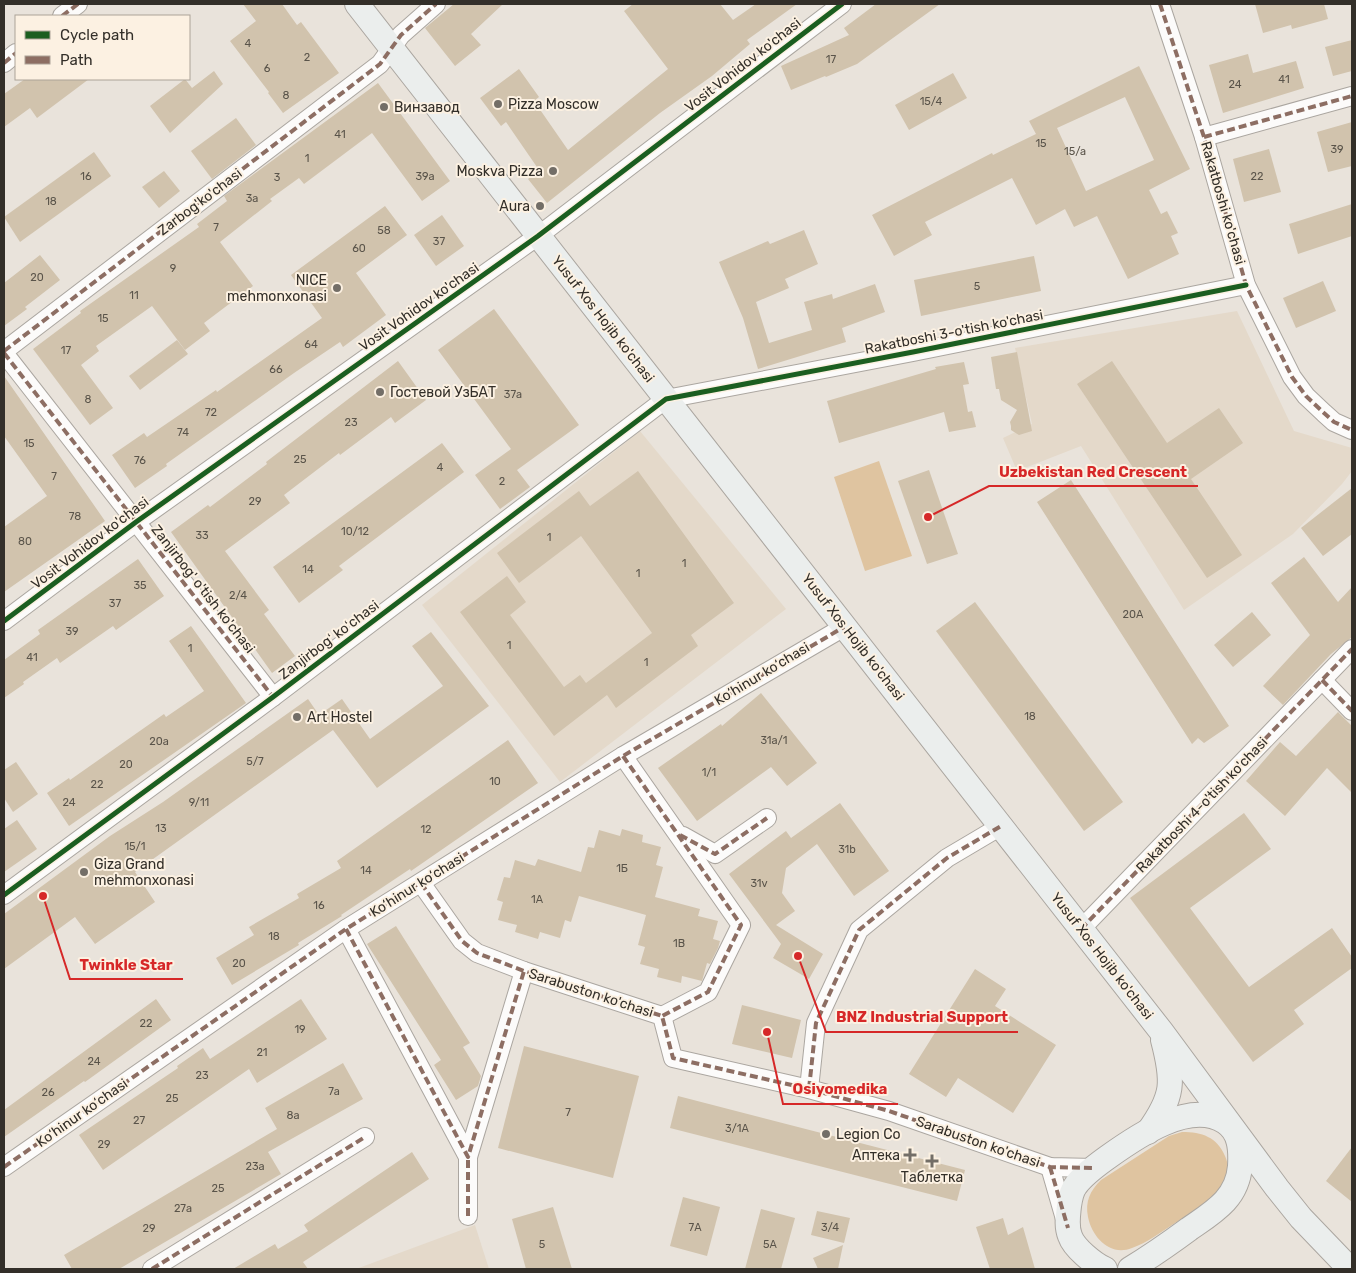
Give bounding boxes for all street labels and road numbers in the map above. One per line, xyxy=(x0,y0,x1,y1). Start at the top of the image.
street label: Vosit Vohidov ko'chasi xyxy=(682,14,804,116)
street label: Rakatboshi ko'chasi xyxy=(1197,139,1249,267)
street label: Zarbog'ko'chasi xyxy=(155,165,245,239)
street label: Yusuf Xos Hojib ko'chasi xyxy=(548,252,658,386)
street label: Vosit Vohidov ko'chasi xyxy=(356,259,482,355)
street label: Rakatboshi 3-o'tish ko'chasi xyxy=(863,306,1045,358)
street label: Vosit Vohidov ko'chasi xyxy=(28,493,152,593)
street label: Zanjirbog' o'tish ko'chasi xyxy=(148,521,258,657)
street label: Yusuf Xos Hojib ko'chasi xyxy=(798,570,908,704)
street label: Zanjirbogʻ koʻchasi xyxy=(276,597,382,683)
street label: Ko‘hinur ko‘chasi xyxy=(711,639,813,709)
street label: Rakatboshi 4-o'tish ko'chasi xyxy=(1133,734,1271,876)
street label: Ko‘hinur ko‘chasi xyxy=(367,849,467,921)
street label: Yusuf Xos Hojib ko'chasi xyxy=(1047,889,1157,1023)
street label: Sarabuston ko'chasi xyxy=(526,965,656,1021)
street label: Ko‘hinur ko‘chasi xyxy=(33,1075,131,1151)
street label: Sarabuston ko'chasi xyxy=(914,1113,1042,1171)

